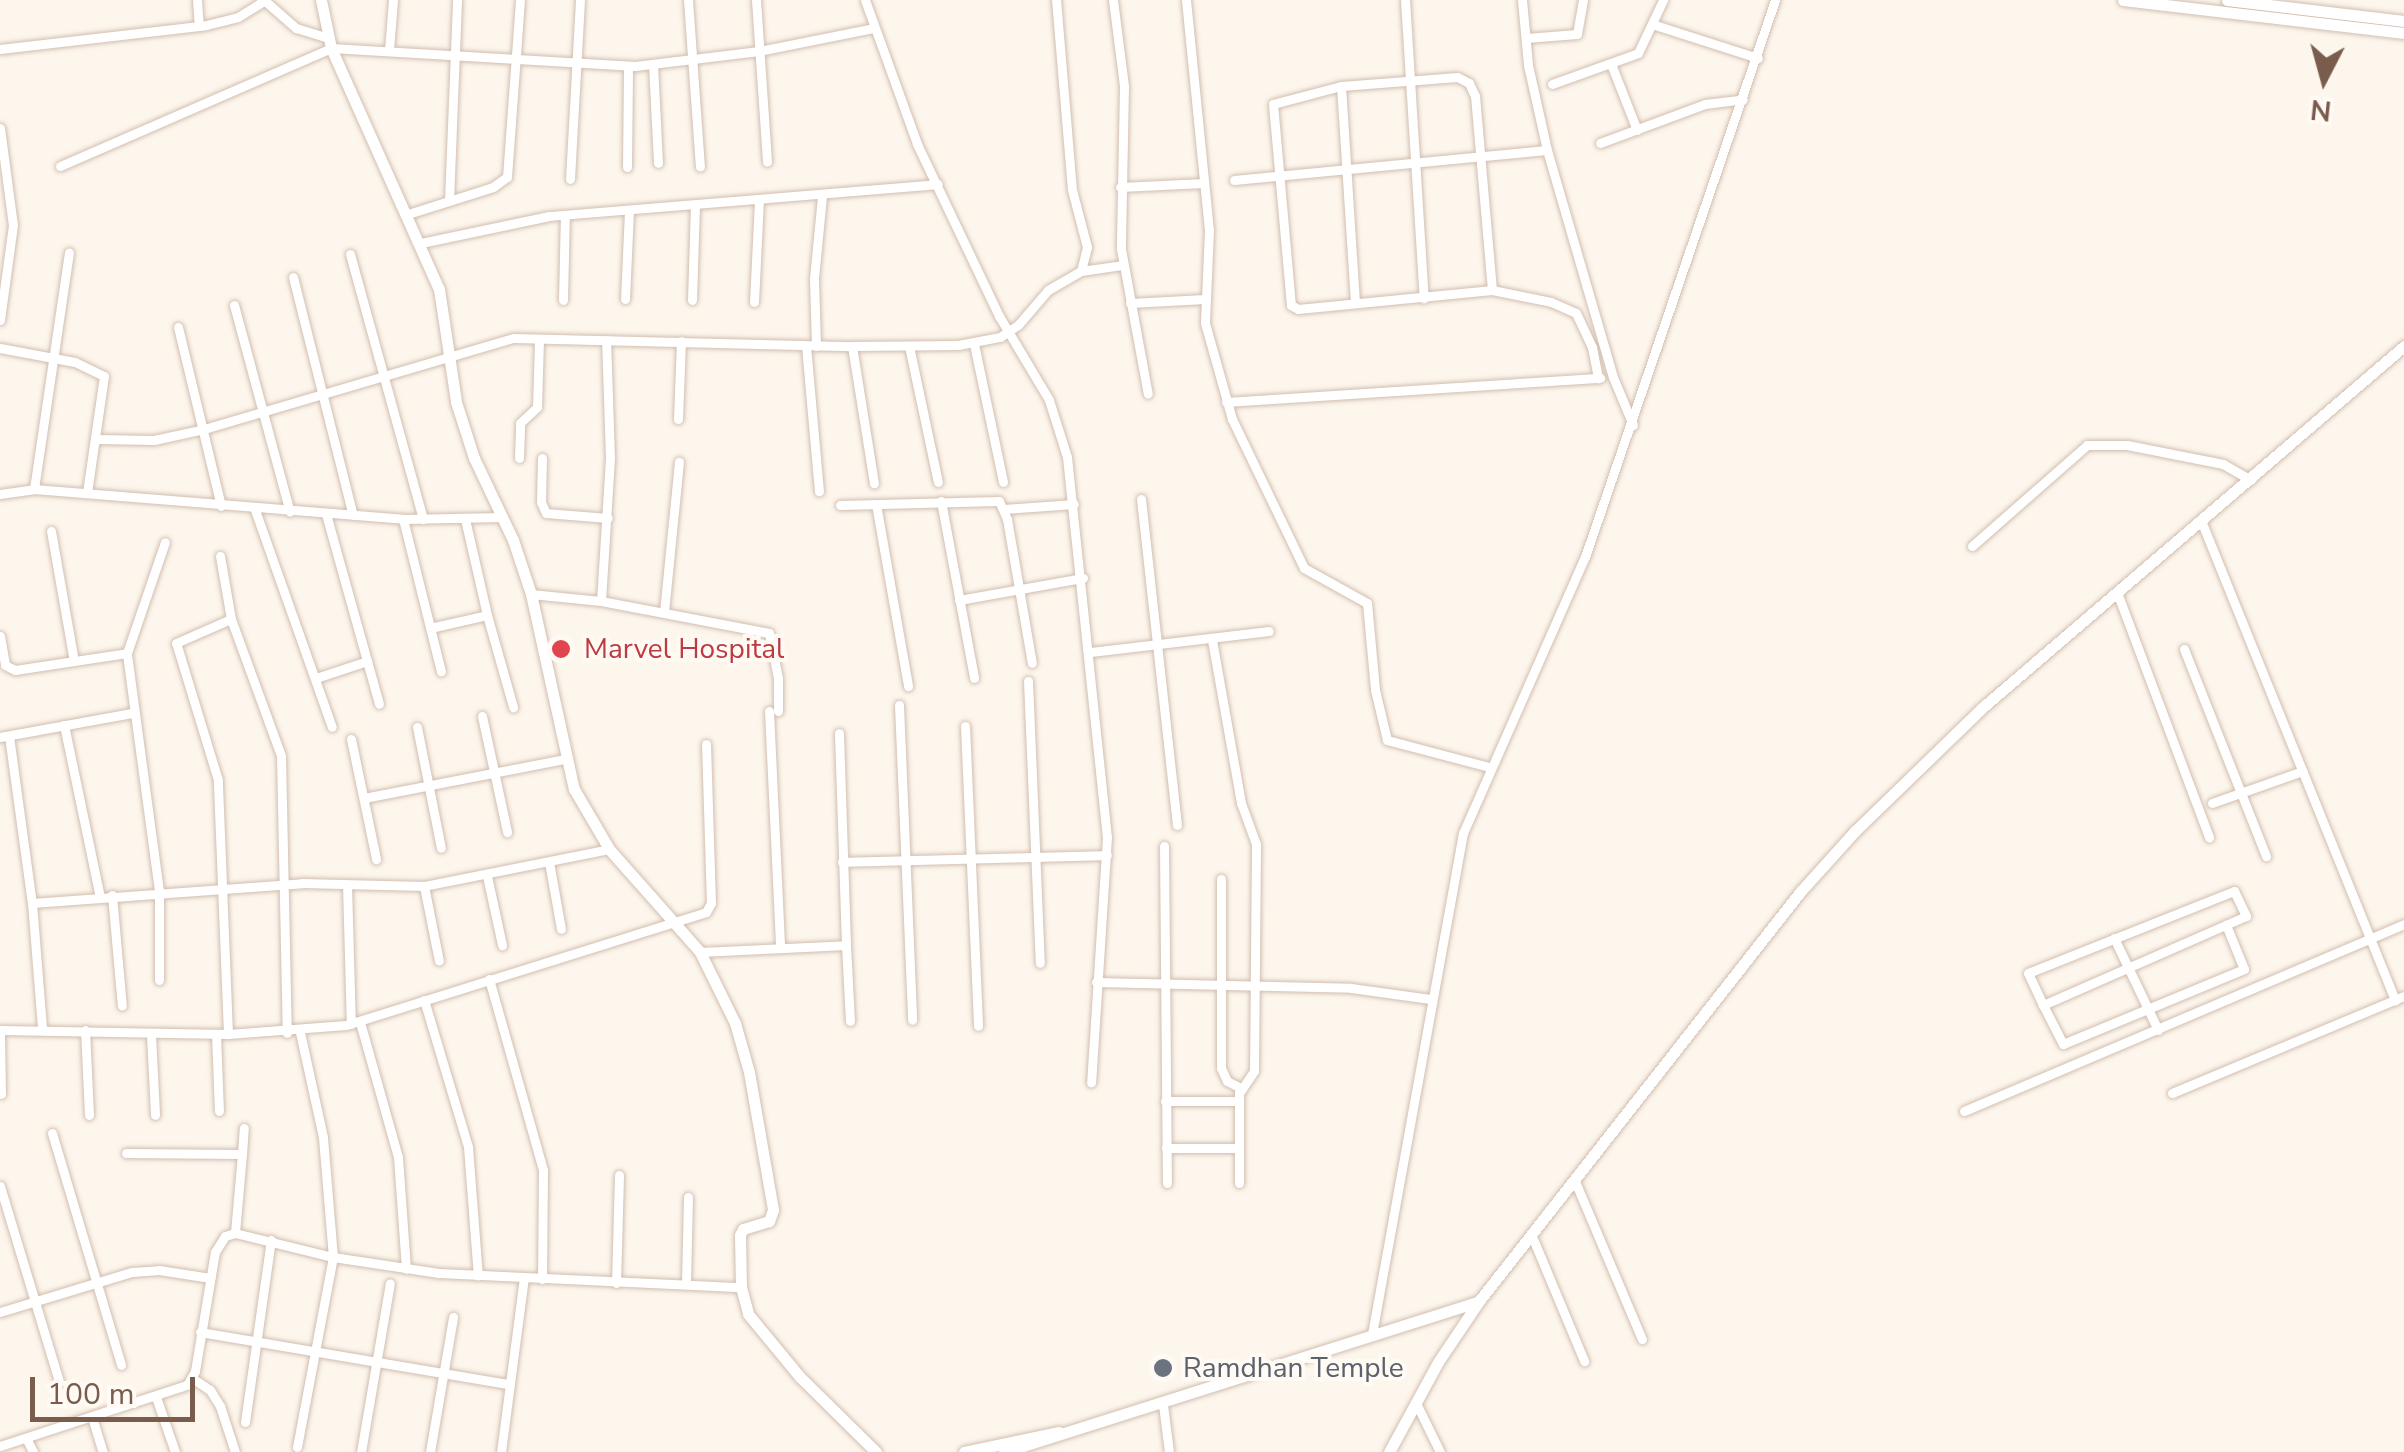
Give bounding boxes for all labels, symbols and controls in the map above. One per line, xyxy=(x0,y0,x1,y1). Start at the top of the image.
north arrow xyxy=(2274,30,2374,130)
text: N xyxy=(2308,90,2333,130)
place label: Marvel Hospital xyxy=(584,632,784,666)
marker: Marvel Hospital xyxy=(548,636,574,662)
place label: Ramdhan Temple xyxy=(1183,1351,1404,1385)
scale bar xyxy=(35,1357,200,1419)
marker: Ramdhan Temple xyxy=(1152,1357,1174,1379)
text: 100 m xyxy=(47,1374,134,1415)

